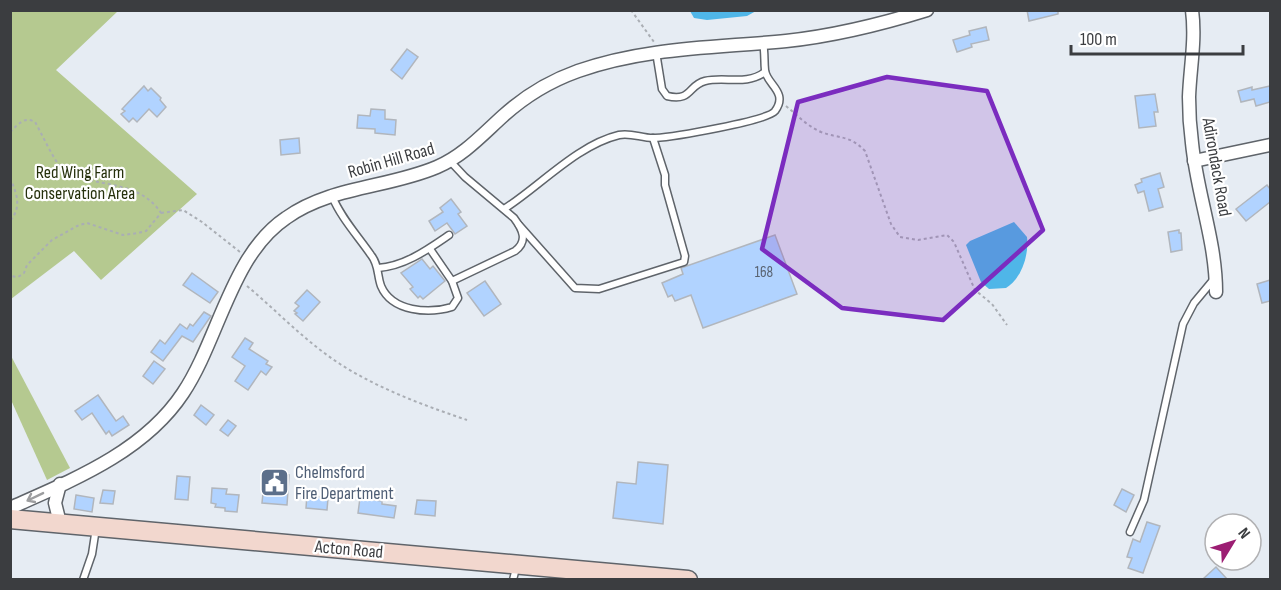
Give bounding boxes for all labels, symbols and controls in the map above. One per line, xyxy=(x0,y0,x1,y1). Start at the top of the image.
scale bar xyxy=(1071,18,1244,56)
text: 100 m xyxy=(1080,29,1117,50)
street label: Adirondack Road xyxy=(1197,115,1236,218)
street label: Robin Hill Road xyxy=(345,138,437,183)
park label: Red Wing Farm Conservation Area xyxy=(25,162,135,204)
house number: 168 xyxy=(755,263,773,282)
place label: Chelmsford Fire Department xyxy=(295,462,394,504)
public building icon: Chelmsford Fire Department xyxy=(258,466,290,498)
one-way arrow xyxy=(27,491,45,503)
north arrow xyxy=(1203,512,1263,572)
text: N xyxy=(1234,524,1254,543)
street label: Acton Road xyxy=(313,536,384,563)

